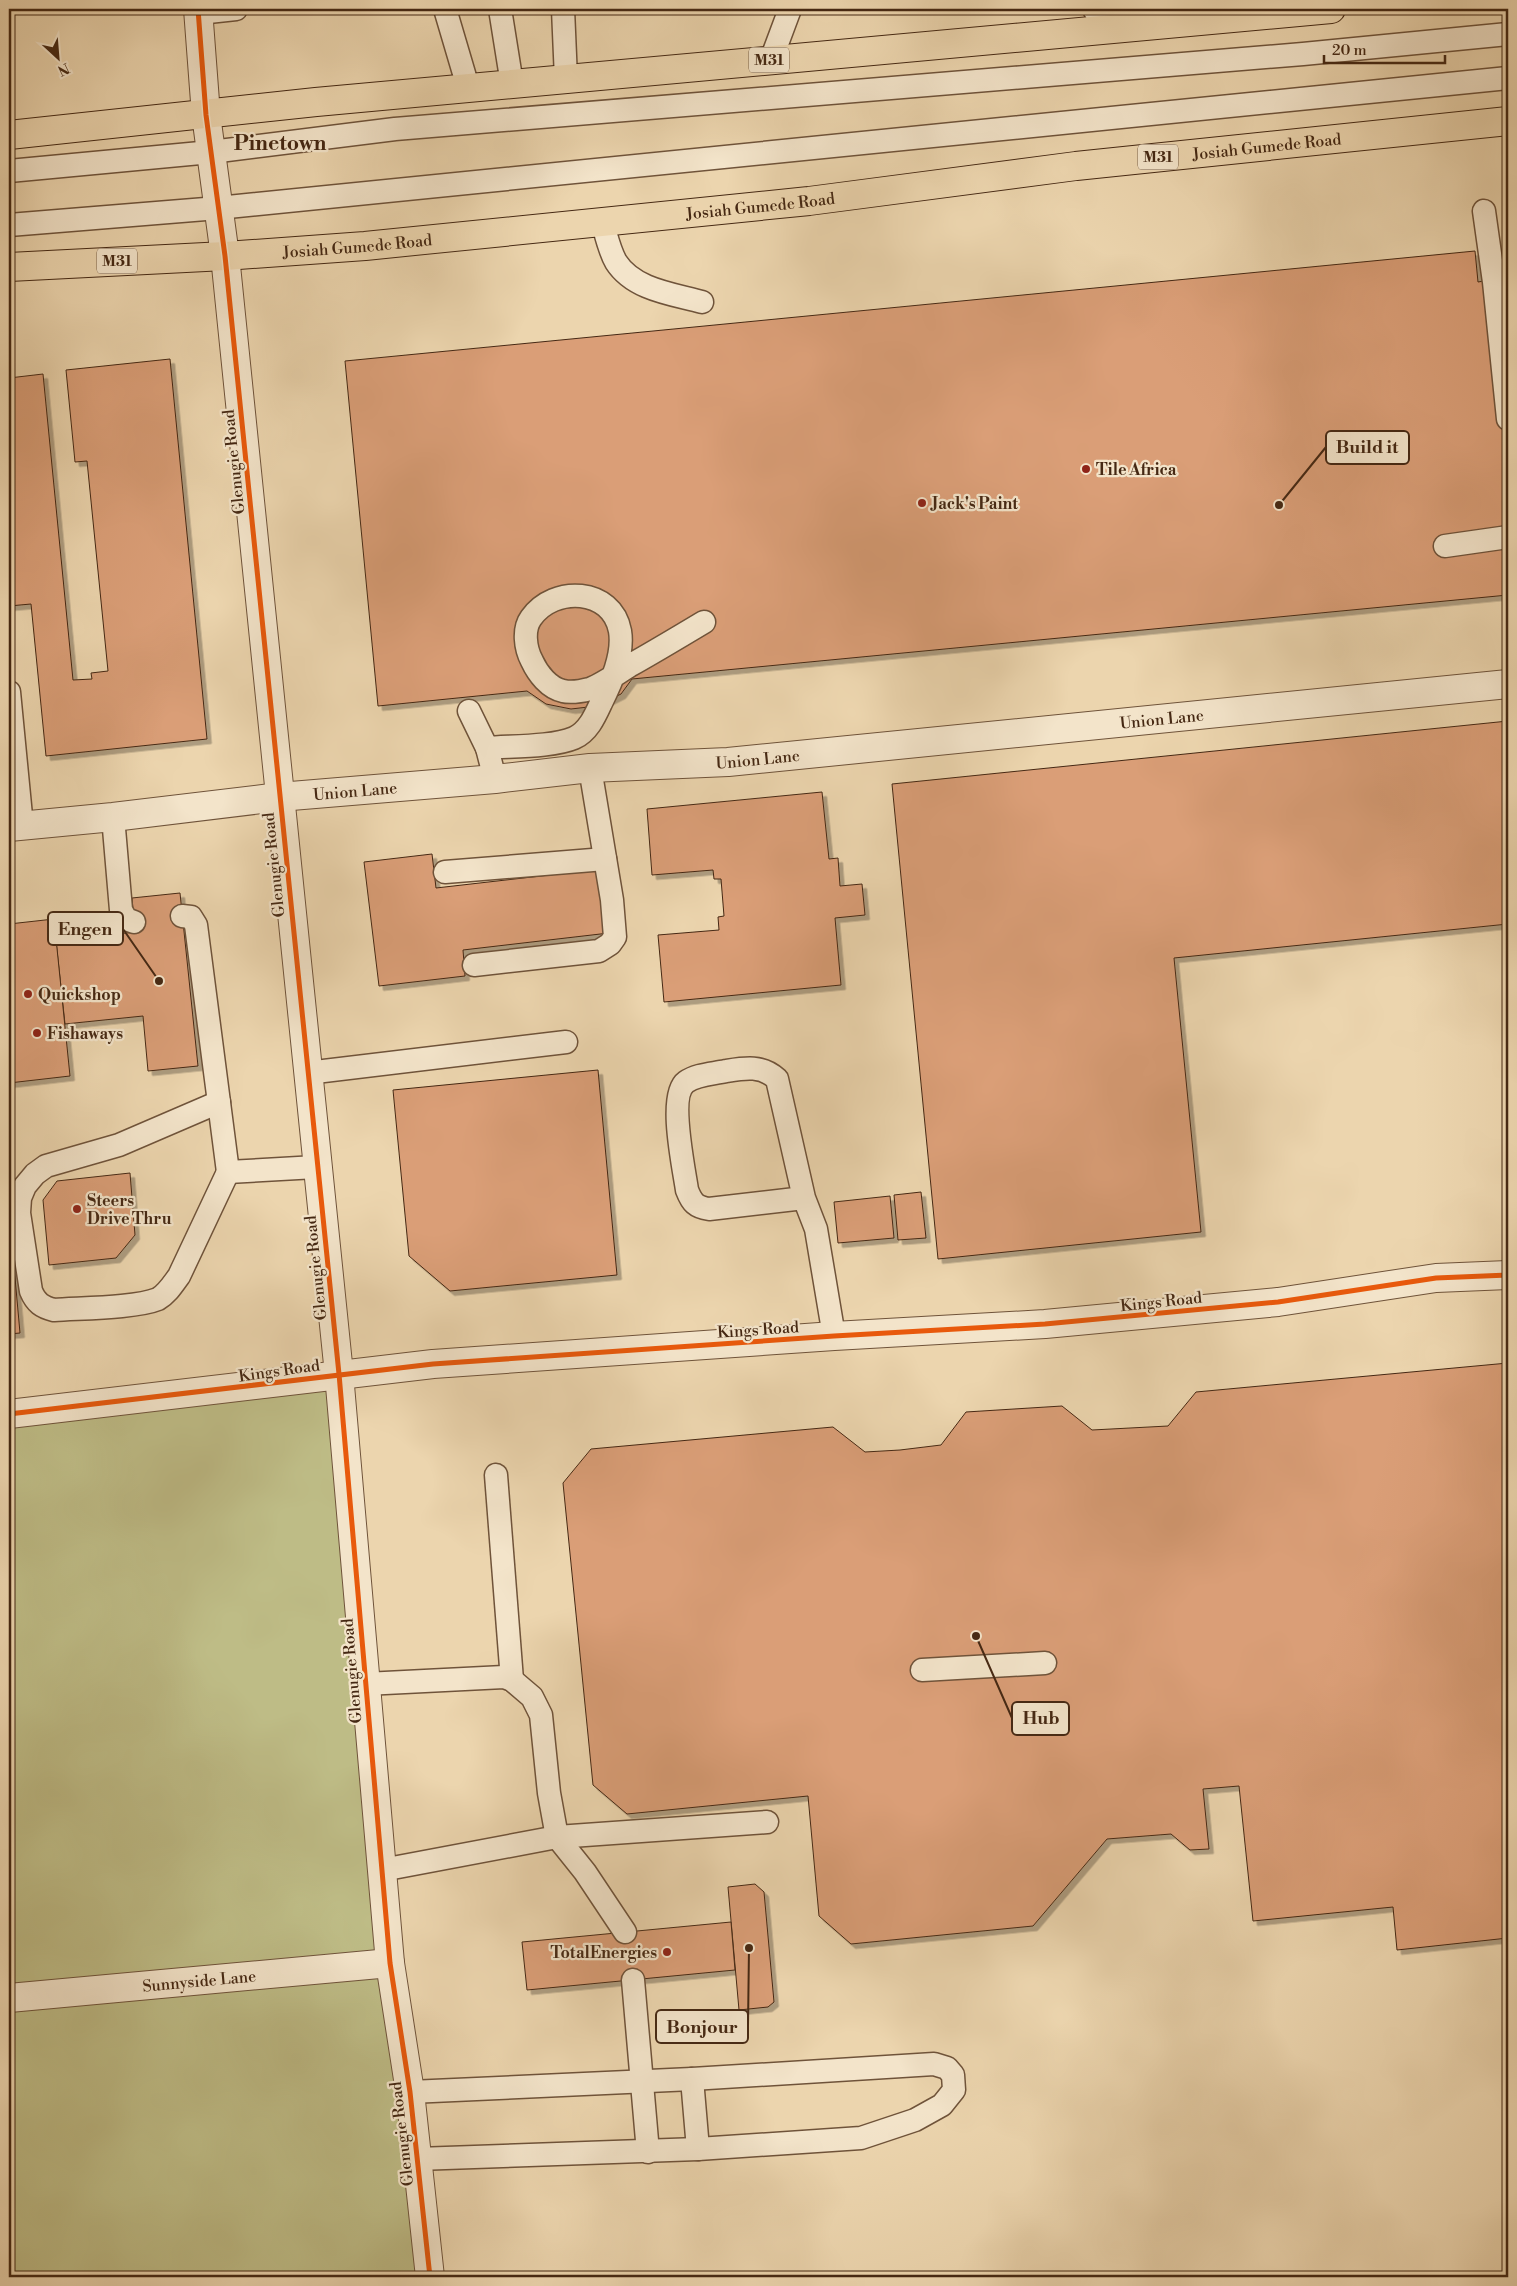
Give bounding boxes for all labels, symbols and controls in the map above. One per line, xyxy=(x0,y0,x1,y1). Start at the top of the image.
north arrow xyxy=(32,32,82,82)
scale bar xyxy=(1324,32,1446,64)
text: 20 m xyxy=(1332,41,1367,60)
road number: M31 xyxy=(749,48,789,72)
text: N xyxy=(54,58,72,79)
street label: Josiah Gumede Road xyxy=(1190,129,1342,165)
district label: Pinetown xyxy=(234,131,326,157)
road number: M31 xyxy=(1138,144,1178,170)
street label: Josiah Gumede Road xyxy=(684,189,836,225)
street label: Josiah Gumede Road xyxy=(281,230,433,263)
road number: M31 xyxy=(97,248,137,274)
street label: Glenugie Road xyxy=(219,408,249,515)
callout: Build it xyxy=(1326,431,1409,464)
text: Build it xyxy=(1336,436,1399,459)
place label: Tile Africa xyxy=(1096,460,1177,480)
marker: Tile Africa xyxy=(1080,463,1092,475)
place label: Jack's Paint xyxy=(930,494,1018,514)
marker: Jack's Paint xyxy=(916,497,928,509)
street label: Union Lane xyxy=(1119,705,1205,734)
street label: Union Lane xyxy=(715,746,801,774)
street label: Union Lane xyxy=(312,778,398,805)
street label: Glenugie Road xyxy=(259,811,289,918)
callout: Engen xyxy=(48,912,123,945)
text: Engen xyxy=(58,918,112,941)
place label: Quickshop xyxy=(38,985,121,1005)
marker: Quickshop xyxy=(22,988,34,1000)
place label: Fishaways xyxy=(47,1024,123,1044)
marker: Fishaways xyxy=(31,1027,43,1039)
place label: Steers Drive Thru xyxy=(87,1191,172,1229)
marker: Steers Drive Thru xyxy=(71,1203,83,1215)
street label: Glenugie Road xyxy=(301,1214,331,1321)
street label: Kings Road xyxy=(1119,1288,1203,1316)
street label: Kings Road xyxy=(716,1317,800,1343)
street label: Kings Road xyxy=(237,1355,321,1387)
street label: Glenugie Road xyxy=(337,1618,367,1724)
callout: Hub xyxy=(1012,1702,1069,1735)
text: Hub xyxy=(1022,1707,1060,1730)
place label: TotalEnergies xyxy=(551,1943,657,1963)
marker: TotalEnergies xyxy=(661,1946,673,1958)
street label: Sunnyside Lane xyxy=(142,1966,257,1997)
callout: Bonjour xyxy=(656,2010,748,2043)
text: Bonjour xyxy=(666,2016,738,2039)
street label: Glenugie Road xyxy=(386,2080,418,2187)

